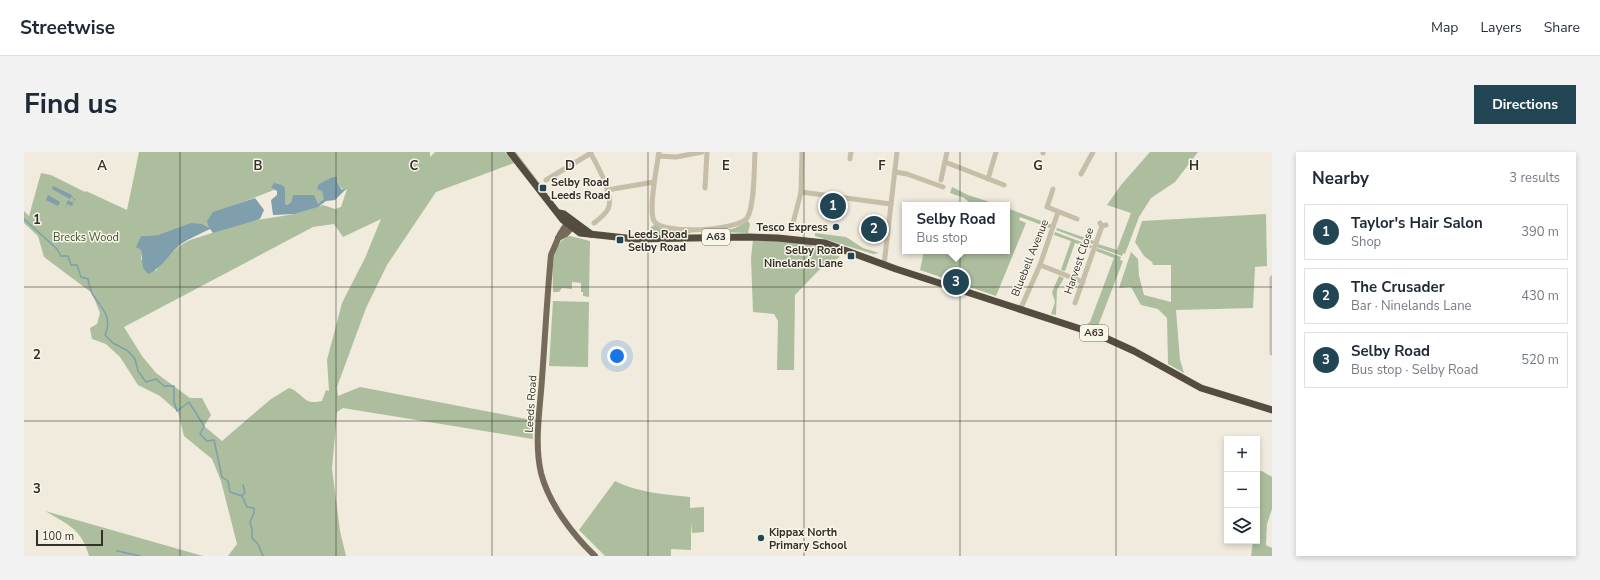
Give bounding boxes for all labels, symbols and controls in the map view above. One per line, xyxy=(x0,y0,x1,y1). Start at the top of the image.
text: Streetwise xyxy=(20,15,115,41)
text: Map xyxy=(1431,18,1458,37)
text: Layers xyxy=(1480,18,1522,37)
text: Share xyxy=(1544,18,1580,37)
text: Find us xyxy=(24,85,118,123)
button: Directions xyxy=(1474,85,1576,124)
text: A xyxy=(97,157,107,175)
text: B xyxy=(254,157,263,175)
text: C xyxy=(410,157,419,175)
text: D xyxy=(565,157,575,175)
text: E xyxy=(722,157,730,175)
text: F xyxy=(878,157,886,175)
text: G xyxy=(1033,157,1043,175)
text: H xyxy=(1189,157,1199,175)
text: Nearby xyxy=(1312,167,1369,190)
text: 3 results xyxy=(1509,169,1560,187)
place label: Selby Road Leeds Road xyxy=(551,175,610,203)
marker: Selby Road Leeds Road xyxy=(538,183,548,193)
pin: 1 xyxy=(820,191,846,221)
popup xyxy=(902,202,1010,254)
text: Selby Road xyxy=(916,209,996,229)
text: 1 xyxy=(33,211,41,229)
text: Taylor's Hair Salon xyxy=(1351,213,1483,233)
pin: 2 xyxy=(861,214,887,244)
street label: Bluebell Avenue xyxy=(1008,217,1052,299)
place label: Tesco Express xyxy=(756,220,828,235)
marker: Tesco Express xyxy=(831,222,841,232)
text: 1 xyxy=(1322,223,1330,241)
text: 390 m xyxy=(1521,223,1559,241)
street label: Harvest Close xyxy=(1061,225,1097,296)
place label: Leeds Road Selby Road xyxy=(628,227,687,255)
road number: A63 xyxy=(702,229,730,245)
text: Bus stop xyxy=(916,229,968,247)
park label: Brecks Wood xyxy=(53,230,119,245)
text: Shop xyxy=(1351,233,1381,251)
marker: Leeds Road Selby Road xyxy=(615,235,625,245)
place label: Selby Road Ninelands Lane xyxy=(764,243,843,271)
marker: Selby Road Ninelands Lane xyxy=(846,251,856,261)
pin: 3 xyxy=(943,267,969,297)
text: The Crusader xyxy=(1351,277,1445,297)
text: 2 xyxy=(1322,287,1330,305)
text: 430 m xyxy=(1521,287,1559,305)
text: Bar · Ninelands Lane xyxy=(1351,297,1471,315)
road number: A63 xyxy=(1080,325,1108,341)
text: Selby Road xyxy=(1351,341,1430,361)
text: 2 xyxy=(33,346,41,364)
your location xyxy=(607,346,627,366)
text: 3 xyxy=(1322,351,1330,369)
text: 520 m xyxy=(1521,351,1559,369)
text: Bus stop · Selby Road xyxy=(1351,361,1478,379)
street label: Leeds Road xyxy=(522,375,540,433)
map controls xyxy=(1224,436,1260,544)
button: + xyxy=(1224,436,1260,472)
button: − xyxy=(1224,472,1260,508)
text: 3 xyxy=(33,480,41,498)
button: layers xyxy=(1224,508,1260,544)
place label: Kippax North Primary School xyxy=(769,525,847,553)
scale bar xyxy=(36,528,103,547)
text: 100 m xyxy=(42,529,74,544)
marker: Kippax North Primary School xyxy=(756,533,766,543)

